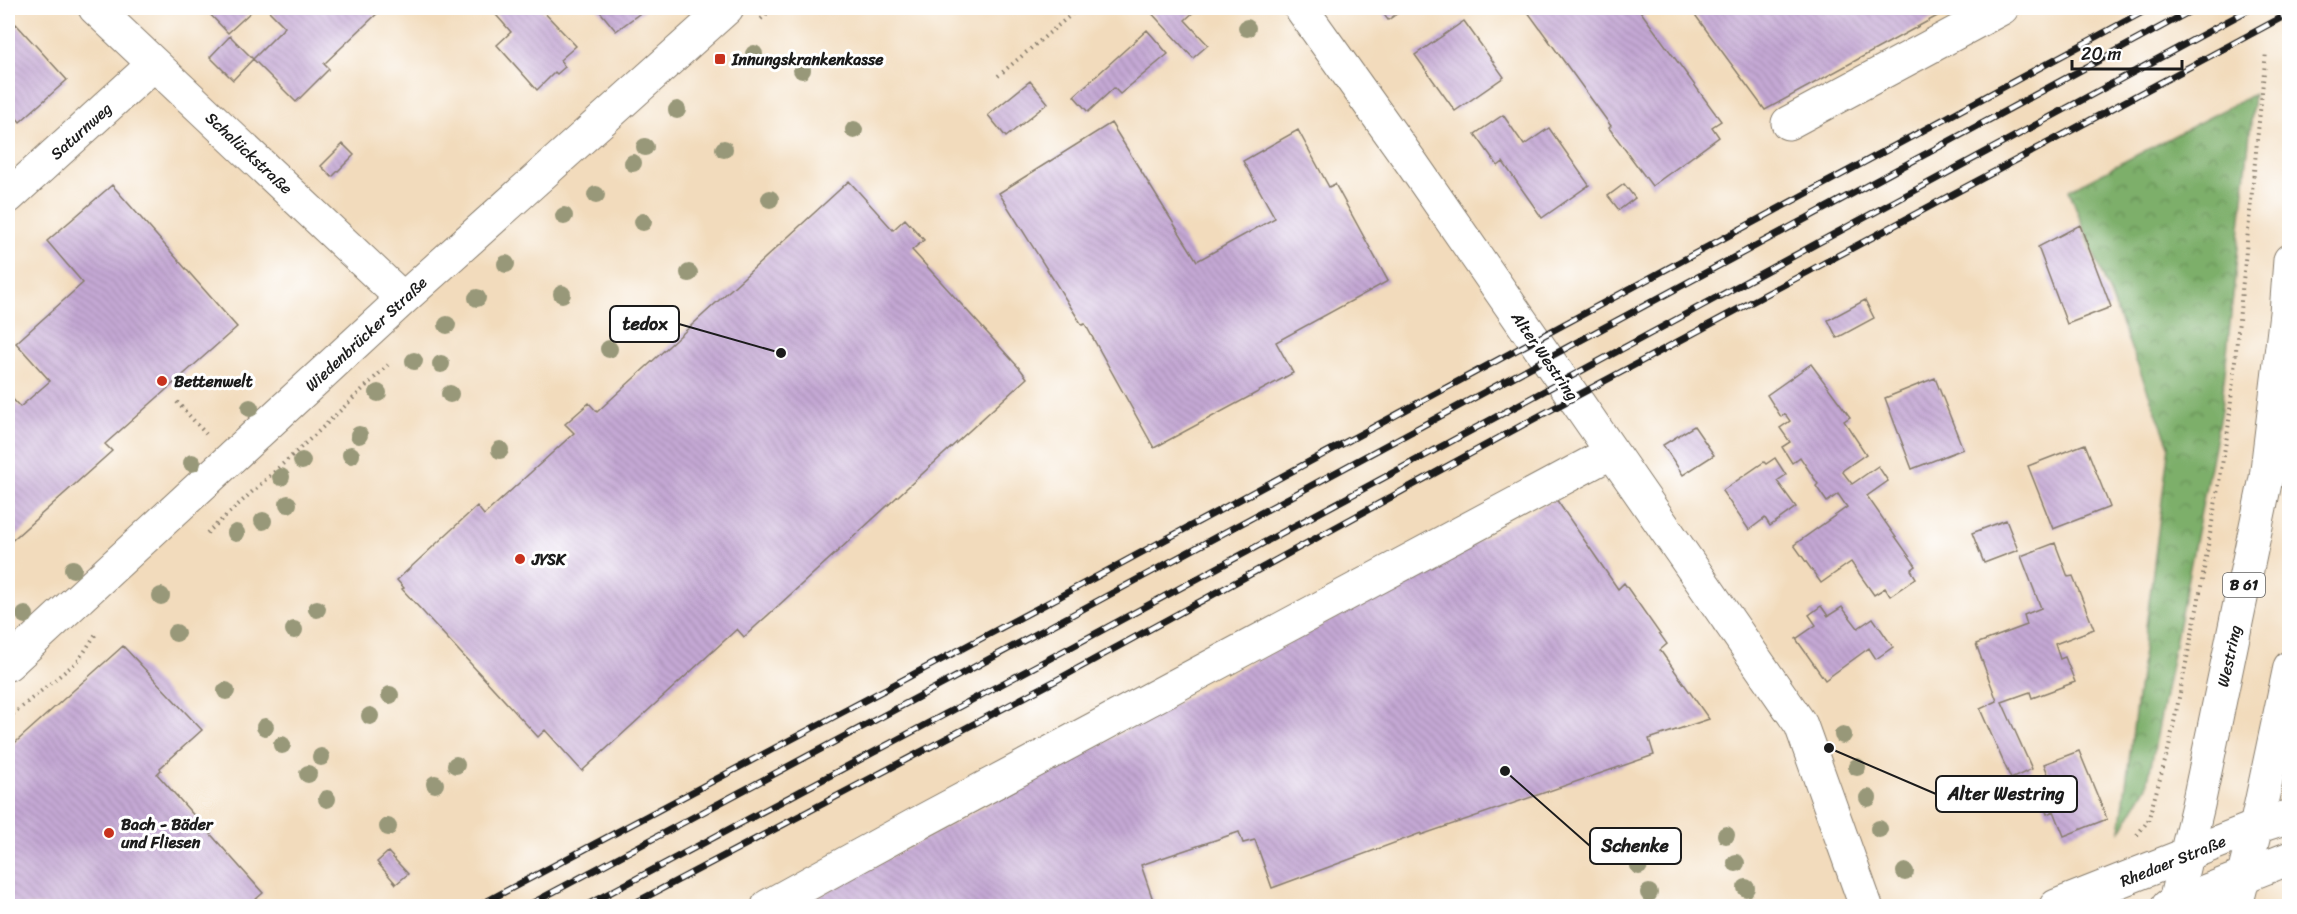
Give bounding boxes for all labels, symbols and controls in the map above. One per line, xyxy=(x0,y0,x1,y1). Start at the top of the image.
scale bar xyxy=(2072,33,2182,71)
text: 20 m xyxy=(2081,38,2121,70)
place label: Innungskrankenkasse xyxy=(731,45,884,74)
marker: Innungskrankenkasse xyxy=(713,52,727,66)
street label: Saturnweg xyxy=(43,95,119,167)
street label: Schalückstraße xyxy=(198,104,300,202)
street label: Wiedenbrücker Straße xyxy=(298,269,434,399)
street label: Alter Westring xyxy=(1503,304,1587,407)
callout: tedox xyxy=(610,306,679,342)
text: tedox xyxy=(623,308,668,340)
place label: Bettenwelt xyxy=(174,367,253,396)
marker: Bettenwelt xyxy=(155,374,169,388)
place label: JYSK xyxy=(531,545,567,574)
marker: JYSK xyxy=(513,552,527,566)
road number: B 61 xyxy=(2223,573,2265,597)
street label: Westring xyxy=(2208,622,2250,690)
callout: Alter Westring xyxy=(1936,776,2077,812)
text: Alter Westring xyxy=(1947,778,2064,810)
place label: Bach - Bäder und Fliesen xyxy=(121,810,214,857)
marker: Bach - Bäder und Fliesen xyxy=(102,826,116,840)
street label: Rhedaer Straße xyxy=(2116,827,2230,895)
callout: Schenke xyxy=(1590,828,1681,864)
text: Schenke xyxy=(1600,830,1670,862)

